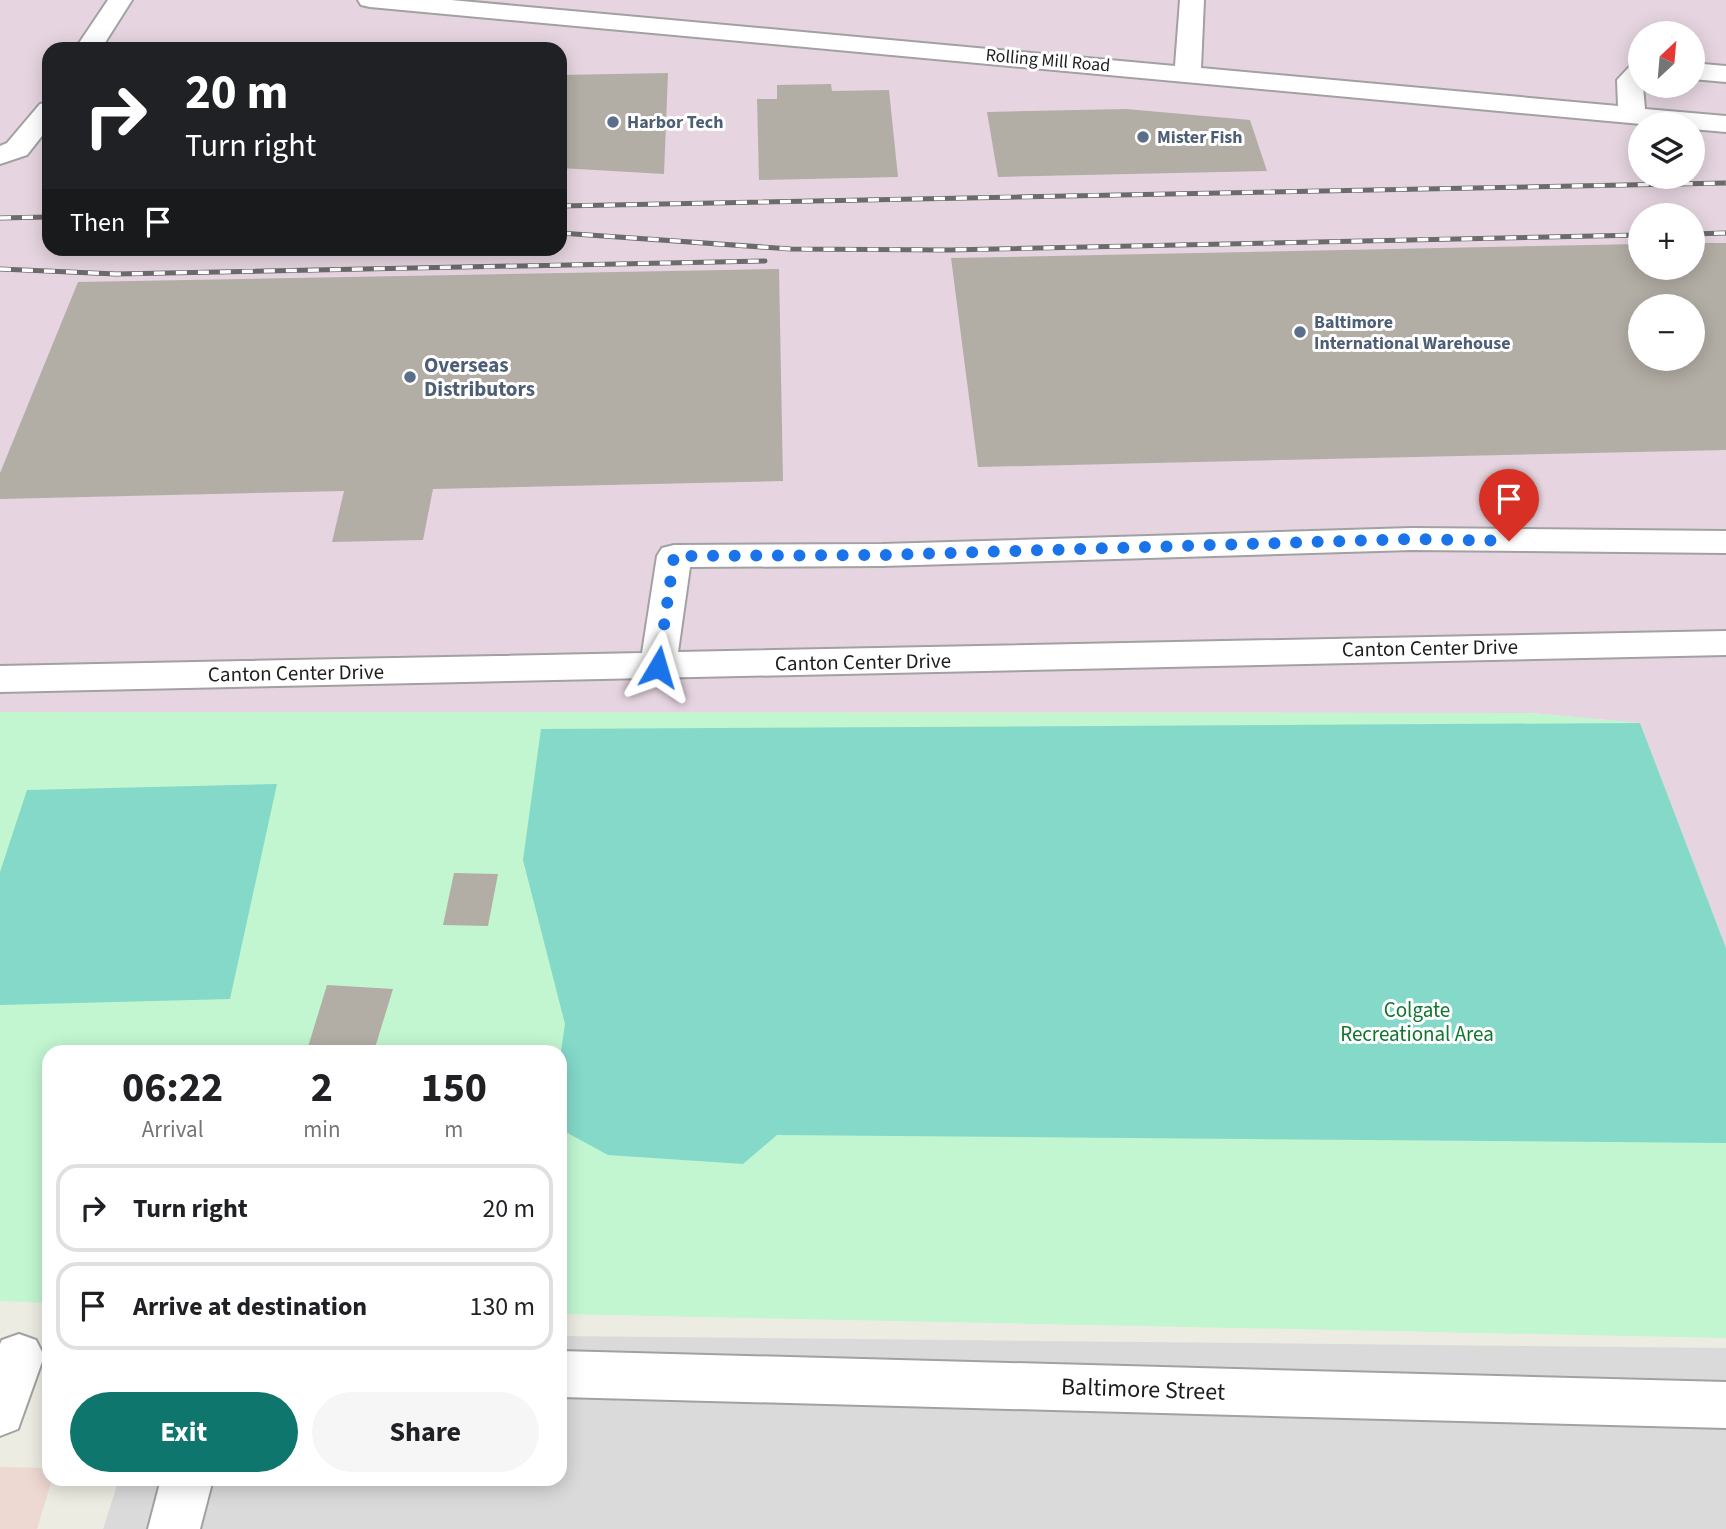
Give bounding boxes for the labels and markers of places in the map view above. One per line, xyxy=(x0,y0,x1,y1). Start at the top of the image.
place label: Harbor Tech xyxy=(627,110,724,135)
marker: Harbor Tech xyxy=(605,114,621,130)
place label: Mister Fish xyxy=(1157,125,1243,150)
marker: Mister Fish xyxy=(1135,129,1151,145)
place label: Baltimore International Warehouse xyxy=(1314,310,1511,356)
marker: Baltimore International Warehouse xyxy=(1292,324,1308,340)
place label: Overseas Distributors xyxy=(424,350,535,404)
marker: Overseas Distributors xyxy=(402,369,418,385)
pin xyxy=(1479,469,1539,541)

